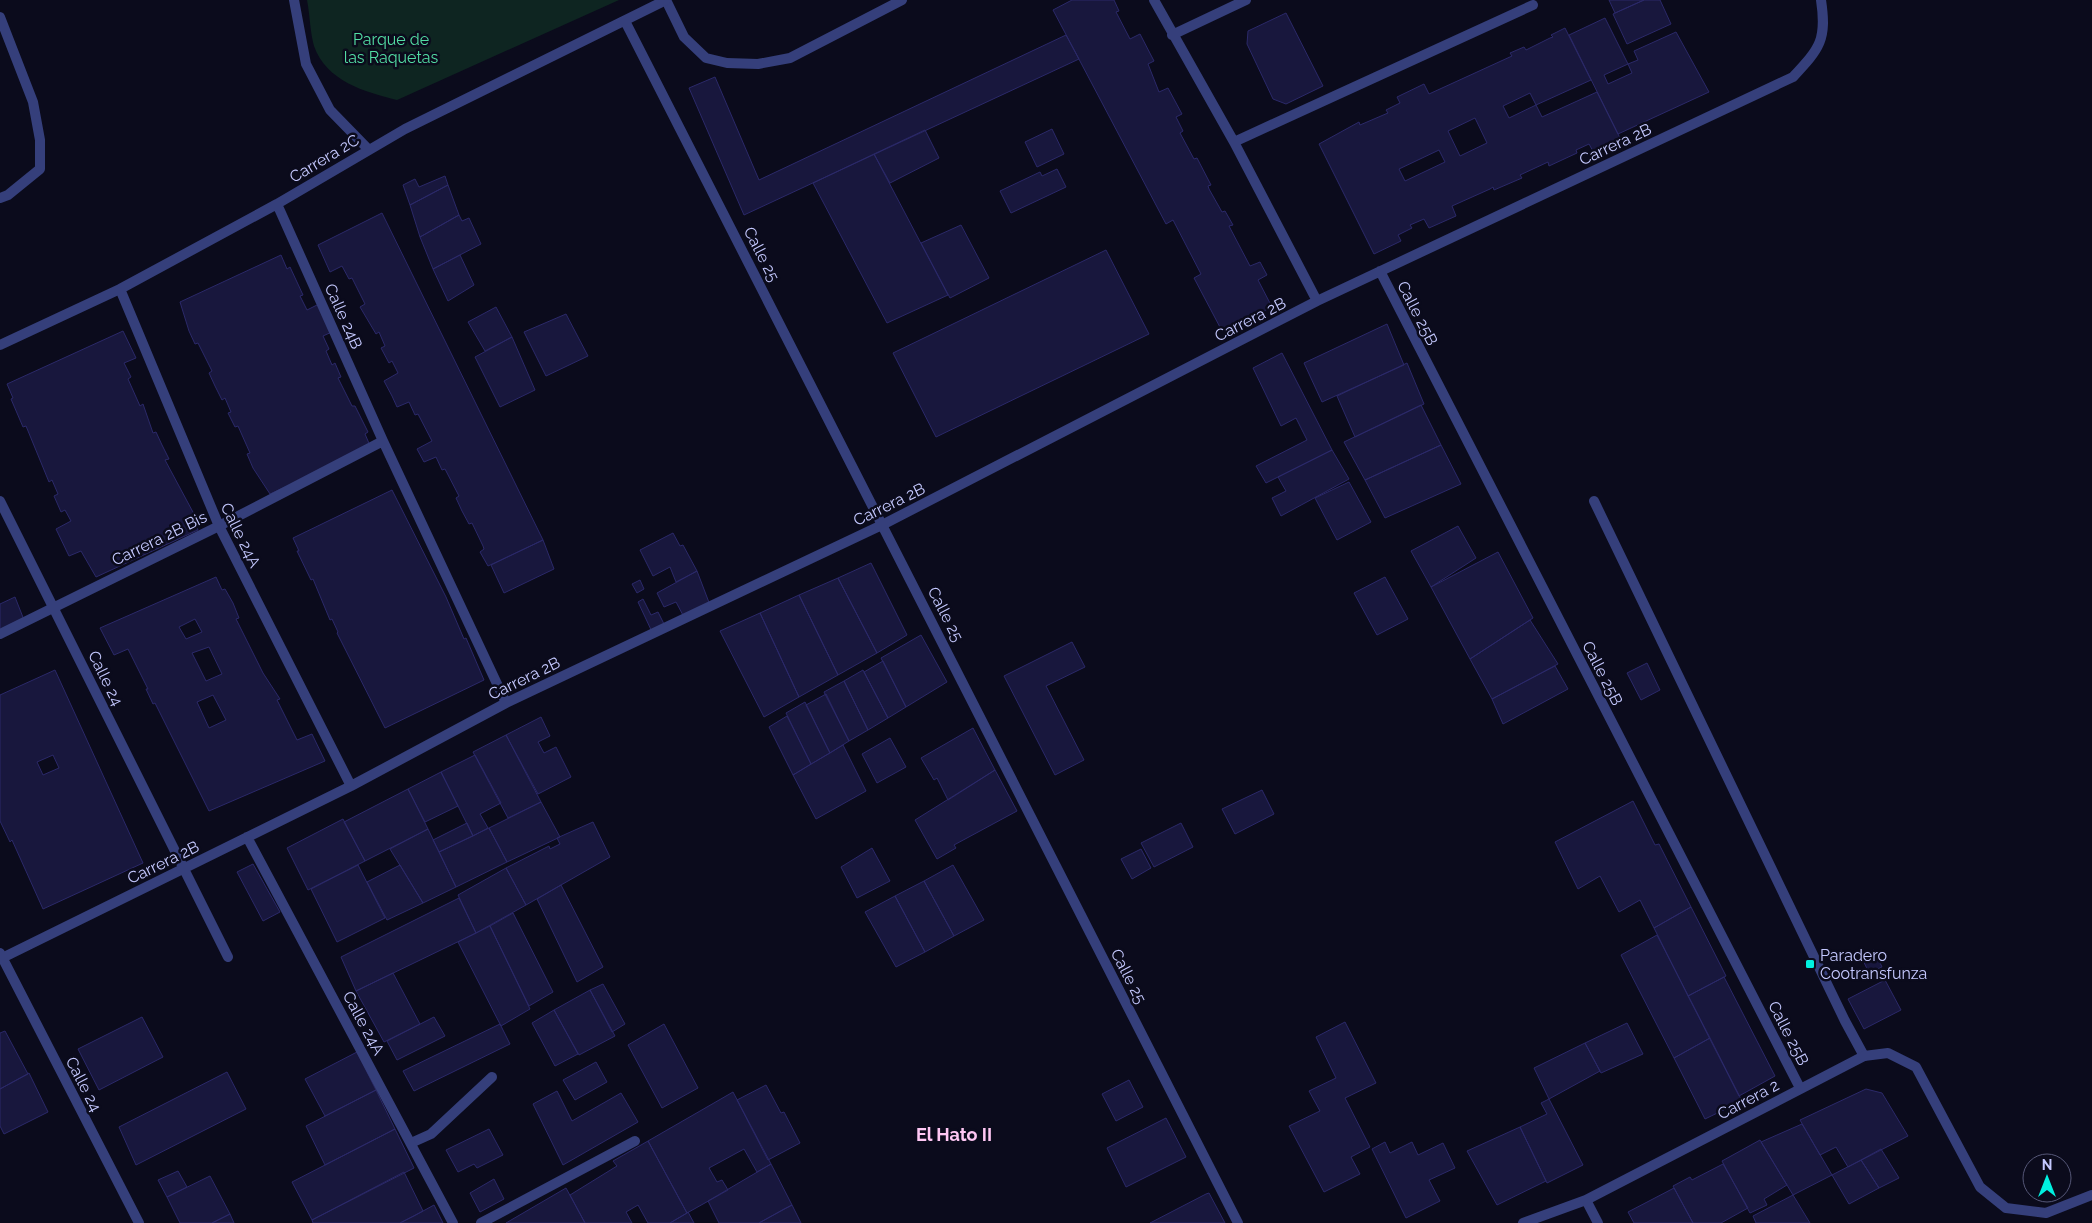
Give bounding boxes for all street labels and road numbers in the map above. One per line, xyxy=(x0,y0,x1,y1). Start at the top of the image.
street label: Carrera 2B xyxy=(1576,119,1654,169)
street label: Carrera 2C xyxy=(286,130,362,187)
street label: Calle 25 xyxy=(740,224,784,285)
street label: Calle 25B xyxy=(1393,278,1442,349)
street label: Calle 24B xyxy=(321,281,366,352)
street label: Carrera 2B xyxy=(1211,293,1289,345)
street label: Carrera 2B xyxy=(850,479,928,530)
street label: Calle 24A xyxy=(217,500,264,571)
street label: Carrera 2B Bis xyxy=(109,507,210,570)
street label: Calle 25 xyxy=(924,584,968,645)
street label: Calle 25B xyxy=(1578,638,1627,709)
street label: Calle 24 xyxy=(84,648,127,709)
street label: Carrera 2B xyxy=(485,653,563,704)
street label: Carrera 2B xyxy=(124,837,202,888)
street label: Calle 25 xyxy=(1107,946,1151,1007)
street label: Calle 24A xyxy=(339,988,388,1059)
street label: Calle 25B xyxy=(1764,998,1813,1069)
street label: Calle 24 xyxy=(62,1054,106,1115)
street label: Carrera 2 xyxy=(1714,1075,1782,1124)

